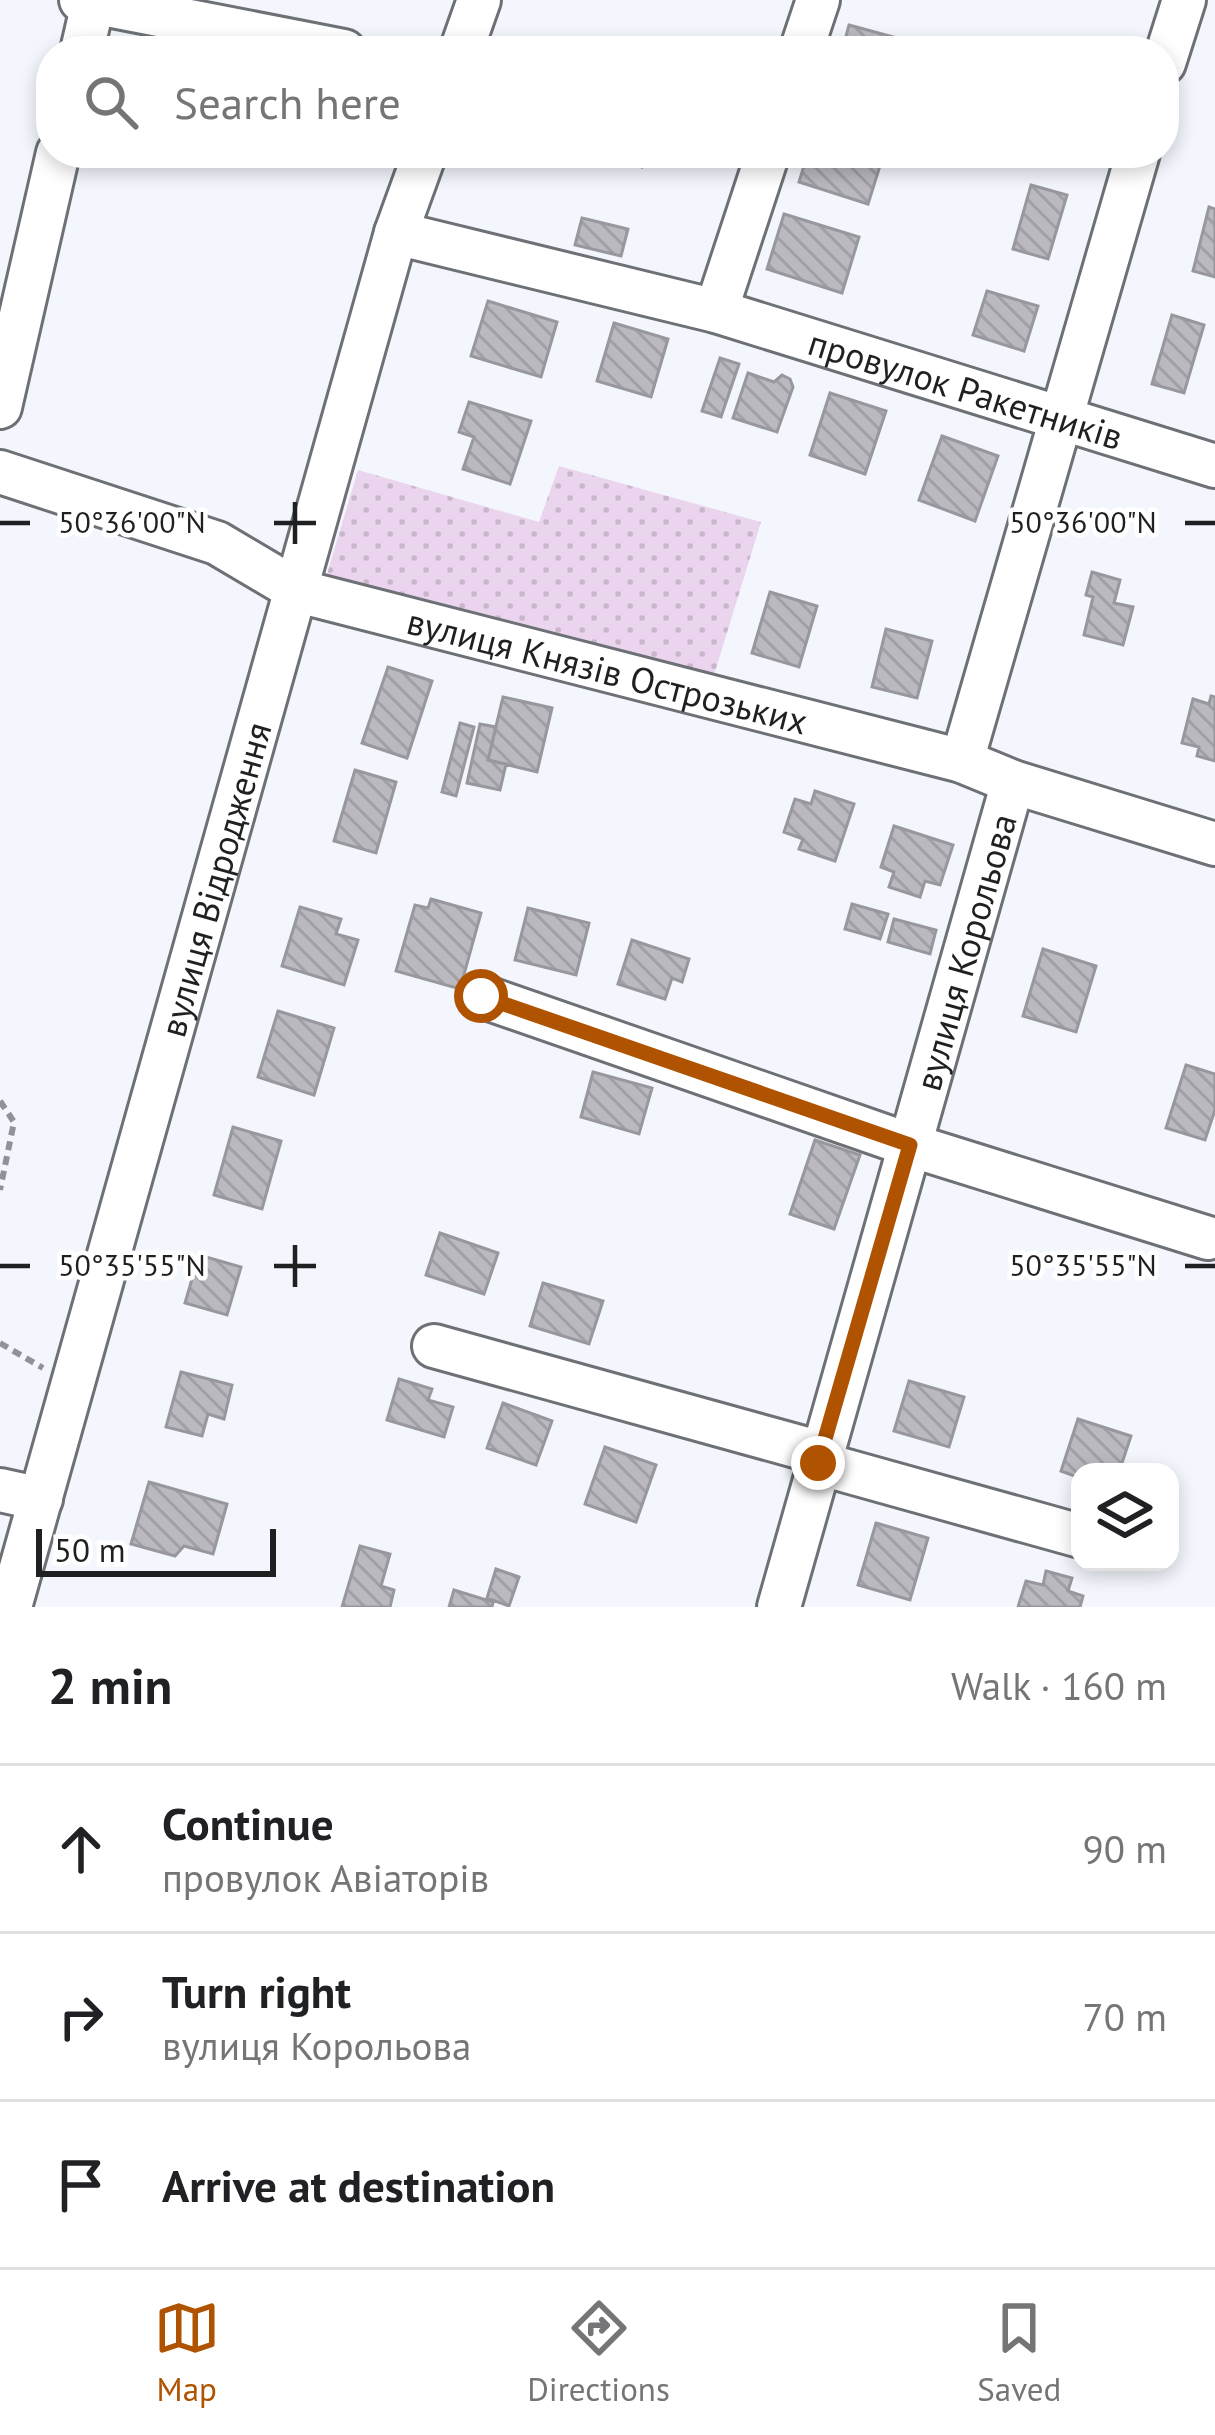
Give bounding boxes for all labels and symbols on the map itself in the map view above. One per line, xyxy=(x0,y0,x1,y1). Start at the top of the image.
street label: провулок Ракетників xyxy=(803,318,1129,460)
text: 50°36'00"N xyxy=(58,502,206,541)
text: 50°36'00"N xyxy=(1009,502,1157,541)
street label: вулиця Князів Острозьких xyxy=(402,596,813,744)
street label: вулиця Відродження xyxy=(148,717,281,1042)
street label: вулиця Корольова xyxy=(903,808,1026,1096)
route start xyxy=(454,969,508,1023)
text: 50°35'55"N xyxy=(58,1245,206,1284)
text: 50°35'55"N xyxy=(1009,1245,1157,1284)
route end xyxy=(791,1436,845,1490)
scale bar xyxy=(36,1523,276,1576)

